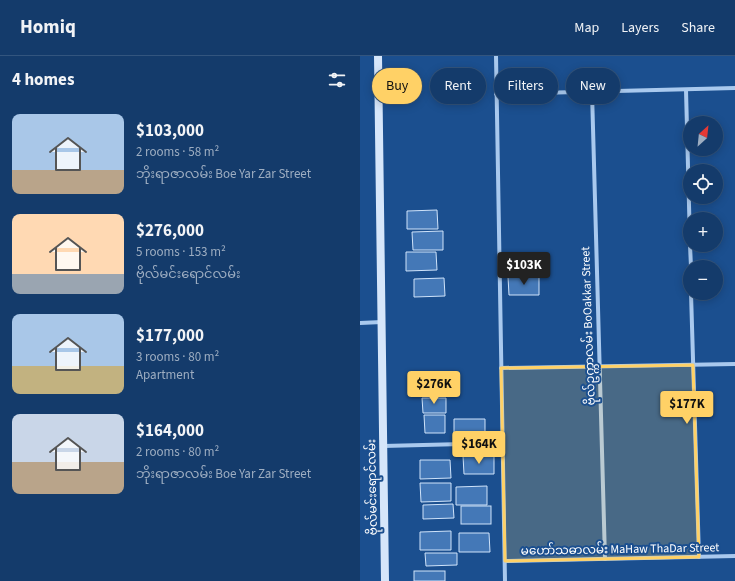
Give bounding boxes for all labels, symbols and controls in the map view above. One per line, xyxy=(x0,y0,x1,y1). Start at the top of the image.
text: Homiq xyxy=(20,14,76,41)
text: Map xyxy=(574,18,599,38)
text: Layers xyxy=(621,18,659,38)
text: Share xyxy=(681,18,715,38)
text: 4 homes xyxy=(12,68,74,92)
chip: Buy xyxy=(372,68,422,104)
chip: Rent xyxy=(430,68,486,104)
chip: Filters xyxy=(494,68,558,104)
chip: New xyxy=(566,68,620,104)
icon: filters xyxy=(326,69,348,91)
north arrow xyxy=(683,116,723,156)
map controls xyxy=(683,116,723,300)
text: $103,000 xyxy=(136,119,204,143)
icon: home xyxy=(44,130,92,178)
text: 2 rooms · 58 m² xyxy=(136,143,219,161)
button: locate xyxy=(683,164,723,204)
text: ဘိုးရာဇာလမ်း Boe Yar Zar Street xyxy=(136,165,311,183)
button: + xyxy=(683,212,723,252)
text: $276,000 xyxy=(136,219,204,243)
icon: home xyxy=(44,230,92,278)
text: 5 rooms · 153 m² xyxy=(136,243,226,261)
street label: ဗိုလ်ဥက္ကာလမ်း BoOakkar Street xyxy=(576,246,601,406)
pin: $103K xyxy=(496,252,552,286)
text: $103K xyxy=(506,256,542,274)
button: − xyxy=(683,260,723,300)
text: ဗိုလ်မင်းရောင်လမ်း xyxy=(136,265,240,283)
text: $177,000 xyxy=(136,324,204,348)
icon: home xyxy=(44,330,92,378)
text: 3 rooms · 80 m² xyxy=(136,348,219,366)
text: Apartment xyxy=(136,366,194,384)
pin: $276K xyxy=(406,371,462,405)
text: $276K xyxy=(416,375,452,393)
pin: $177K xyxy=(659,391,715,425)
text: $177K xyxy=(669,395,705,413)
text: $164,000 xyxy=(136,419,204,443)
icon: home xyxy=(44,430,92,478)
pin: $164K xyxy=(451,431,507,465)
text: $164K xyxy=(461,435,497,453)
street label: ဗိုလ်မင်းရောင်လမ်း xyxy=(362,439,383,535)
text: 2 rooms · 80 m² xyxy=(136,443,219,461)
text: ဘိုးရာဇာလမ်း Boe Yar Zar Street xyxy=(136,465,311,483)
street label: မဟော်သဓာလမ်း MaHaw ThaDar Street xyxy=(521,538,719,560)

